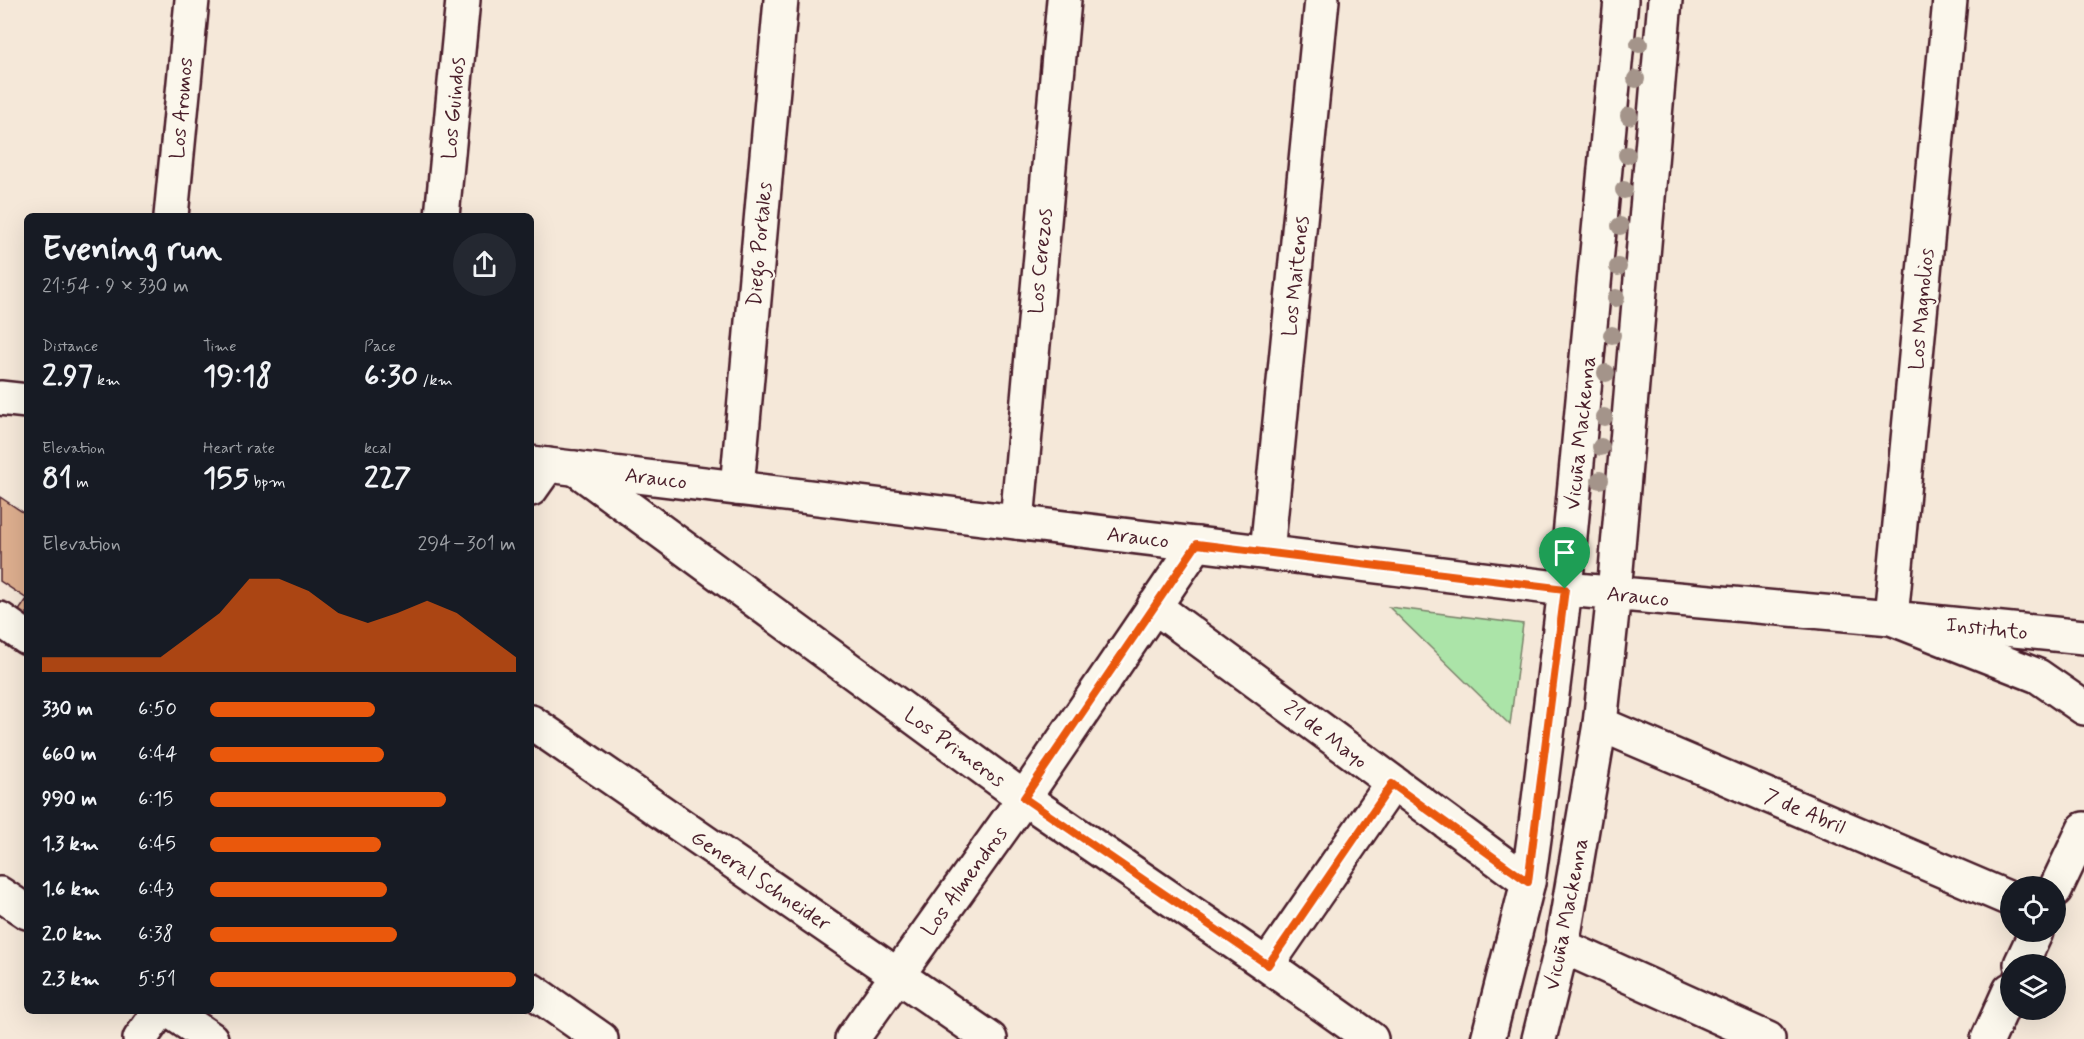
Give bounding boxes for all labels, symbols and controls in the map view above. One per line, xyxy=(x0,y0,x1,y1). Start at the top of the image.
street label: Los Aromos xyxy=(164,56,200,160)
street label: Los Guindos xyxy=(436,56,472,160)
street label: Diego Portales xyxy=(741,181,781,308)
street label: Los Cerezos xyxy=(1022,207,1060,315)
street label: Los Maitenes xyxy=(1276,214,1316,338)
text: Evening run xyxy=(42,228,222,272)
button: share xyxy=(453,233,516,296)
street label: Los Magnolios xyxy=(1903,247,1941,371)
text: 21:54 · 9 × 330 m xyxy=(42,273,189,300)
text: Distance xyxy=(42,336,98,357)
text: Time xyxy=(203,336,237,357)
text: Pace xyxy=(364,336,396,357)
street label: Vicuña Mackenna xyxy=(1559,355,1603,511)
text: 2.97 xyxy=(42,357,93,396)
text: 19:18 xyxy=(203,357,272,396)
text: 6:30 xyxy=(364,357,418,396)
text: km xyxy=(93,370,120,391)
text: /km xyxy=(418,370,453,391)
text: Elevation xyxy=(42,438,105,459)
text: Heart rate xyxy=(203,438,275,459)
text: kcal xyxy=(364,438,391,459)
text: 81 xyxy=(42,459,72,498)
text: 155 xyxy=(203,459,249,498)
text: 227 xyxy=(364,459,411,498)
street label: Arauco xyxy=(623,461,689,497)
text: m xyxy=(72,472,89,493)
text: bpm xyxy=(249,472,286,493)
street label: Arauco xyxy=(1105,520,1171,556)
pin xyxy=(1539,527,1590,589)
text: Elevation xyxy=(42,531,121,558)
text: 294–301 m xyxy=(418,531,516,558)
icon: arrive xyxy=(1548,536,1581,569)
street label: Arauco xyxy=(1605,580,1670,614)
street label: Instituto xyxy=(1945,611,2029,647)
street label: 21 de Mayo xyxy=(1278,694,1373,776)
text: 330 m xyxy=(42,696,93,723)
text: 6:50 xyxy=(138,696,177,723)
street label: Los Primeros xyxy=(898,701,1011,794)
text: 660 m xyxy=(42,741,97,768)
text: 6:44 xyxy=(138,741,177,768)
street label: 7 de Abril xyxy=(1760,782,1849,841)
text: 990 m xyxy=(42,786,97,813)
text: 6:15 xyxy=(138,786,173,813)
street label: Los Almendros xyxy=(915,821,1014,942)
street label: General Schneider xyxy=(685,824,836,938)
text: 1.3 km xyxy=(42,831,99,858)
text: 6:45 xyxy=(138,831,176,858)
street label: Vicuña Mackenna xyxy=(1538,836,1595,993)
text: 1.6 km xyxy=(42,876,100,903)
text: 6:43 xyxy=(138,876,174,903)
map controls xyxy=(2000,876,2066,1020)
button: locate xyxy=(2000,876,2066,942)
text: 2.0 km xyxy=(42,921,102,948)
text: 6:38 xyxy=(138,921,174,948)
button: layers xyxy=(2000,954,2066,1020)
text: 2.3 km xyxy=(42,966,100,993)
text: 5:51 xyxy=(138,966,176,993)

